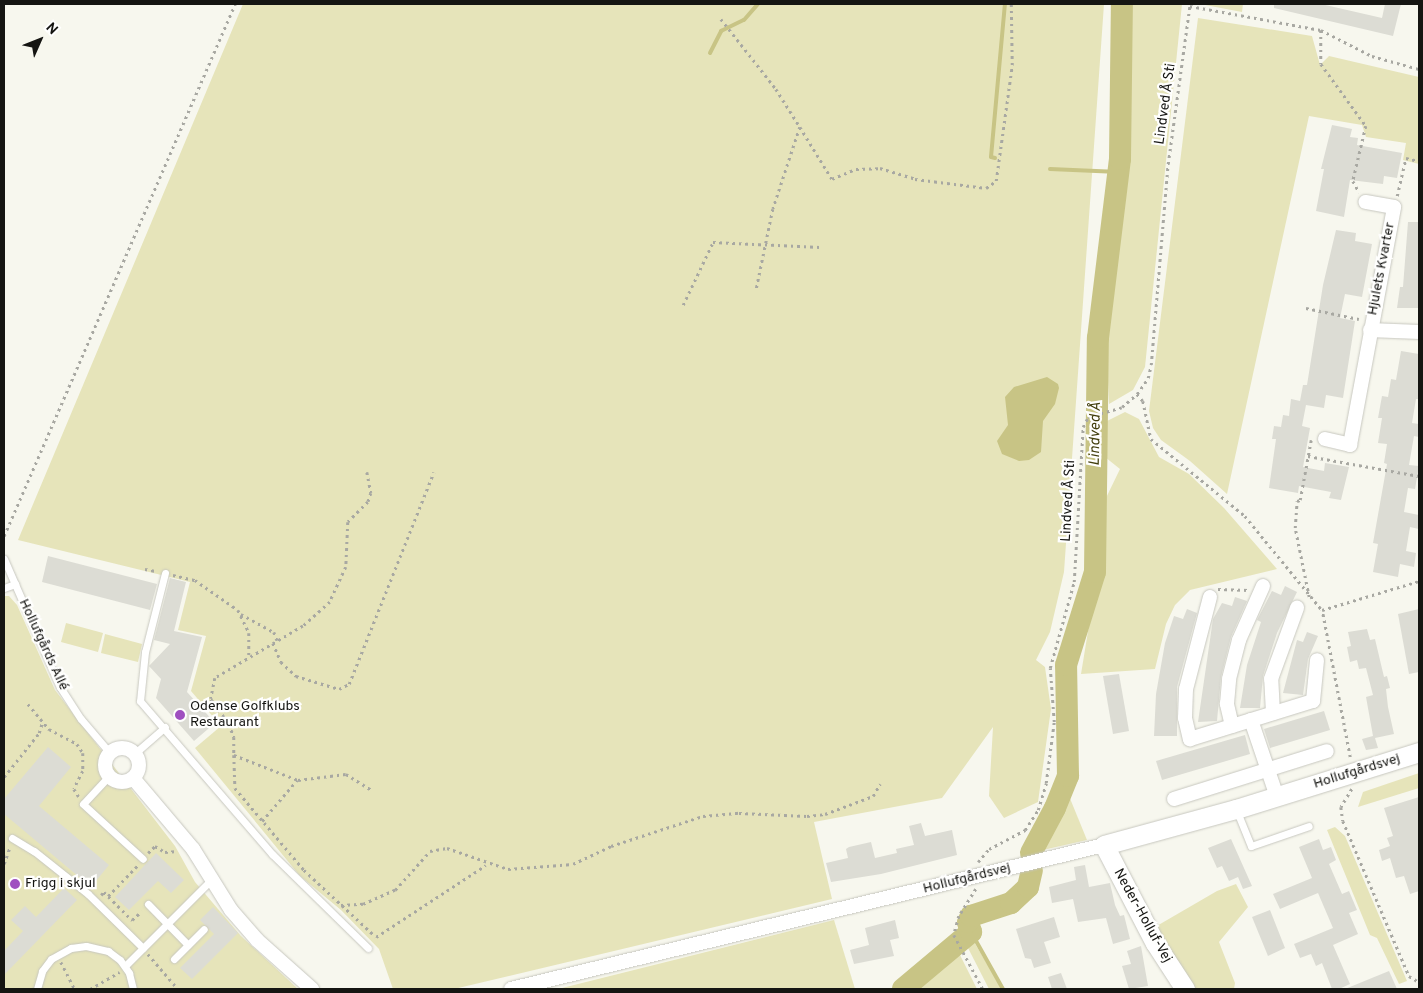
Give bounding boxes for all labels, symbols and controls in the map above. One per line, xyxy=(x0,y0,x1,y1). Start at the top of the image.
north arrow xyxy=(15,15,65,65)
text: N xyxy=(42,20,61,39)
street label: Lindved Å Sti xyxy=(1152,62,1180,146)
street label: Hjulets Kvarter xyxy=(1365,221,1399,317)
water label: Lindved Å xyxy=(1086,402,1106,466)
street label: Lindved Å Sti xyxy=(1058,459,1080,543)
street label: Hollufgårds Allé xyxy=(14,596,72,694)
place label: Odense Golfklubs Restaurant xyxy=(190,699,300,732)
marker: Odense Golfklubs Restaurant xyxy=(174,709,186,721)
street label: Hollufgårdsvej xyxy=(1312,751,1402,793)
street label: Hollufgårdsvej xyxy=(921,860,1013,898)
street label: Neder-Holluf-Vej xyxy=(1109,866,1175,966)
place label: Frigg i skjul xyxy=(25,876,96,892)
marker: Frigg i skjul xyxy=(9,878,21,890)

